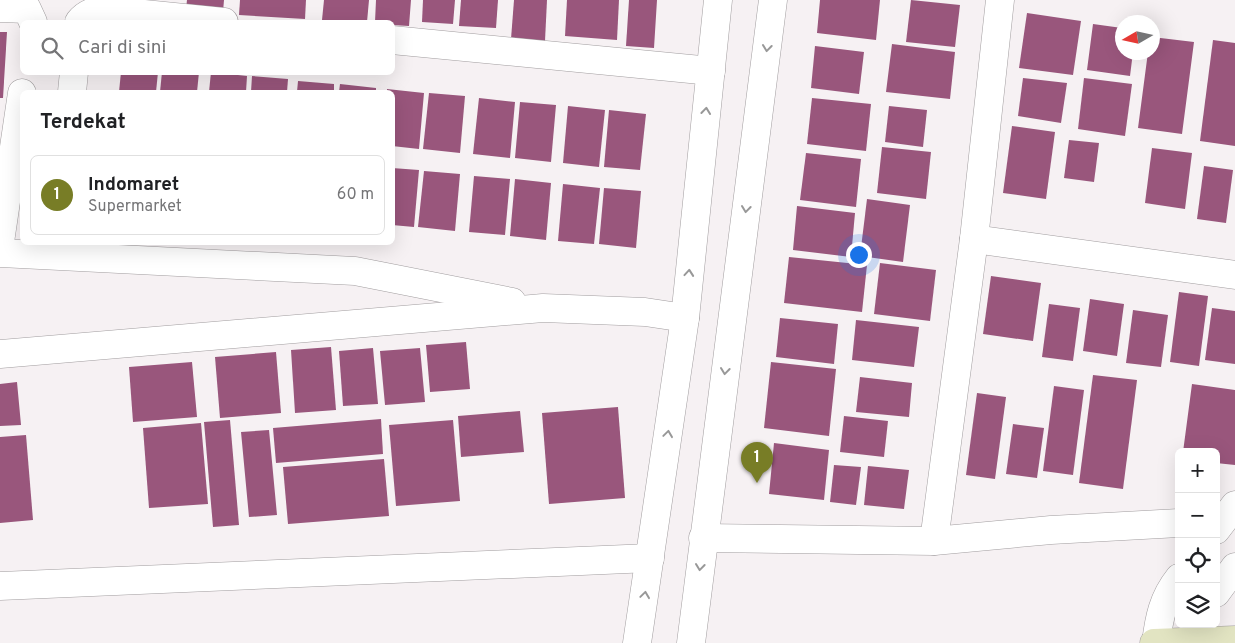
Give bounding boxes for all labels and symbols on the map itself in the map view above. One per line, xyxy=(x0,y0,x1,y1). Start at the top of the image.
north arrow xyxy=(1115,15,1160,60)
one-way arrow xyxy=(762,45,773,53)
one-way arrow xyxy=(700,107,711,115)
one-way arrow xyxy=(741,206,752,214)
your location xyxy=(846,242,872,268)
one-way arrow xyxy=(683,269,694,277)
one-way arrow xyxy=(720,367,731,375)
one-way arrow xyxy=(662,430,673,438)
pin: 1 xyxy=(741,442,773,483)
one-way arrow xyxy=(695,563,706,571)
one-way arrow xyxy=(639,590,649,599)

